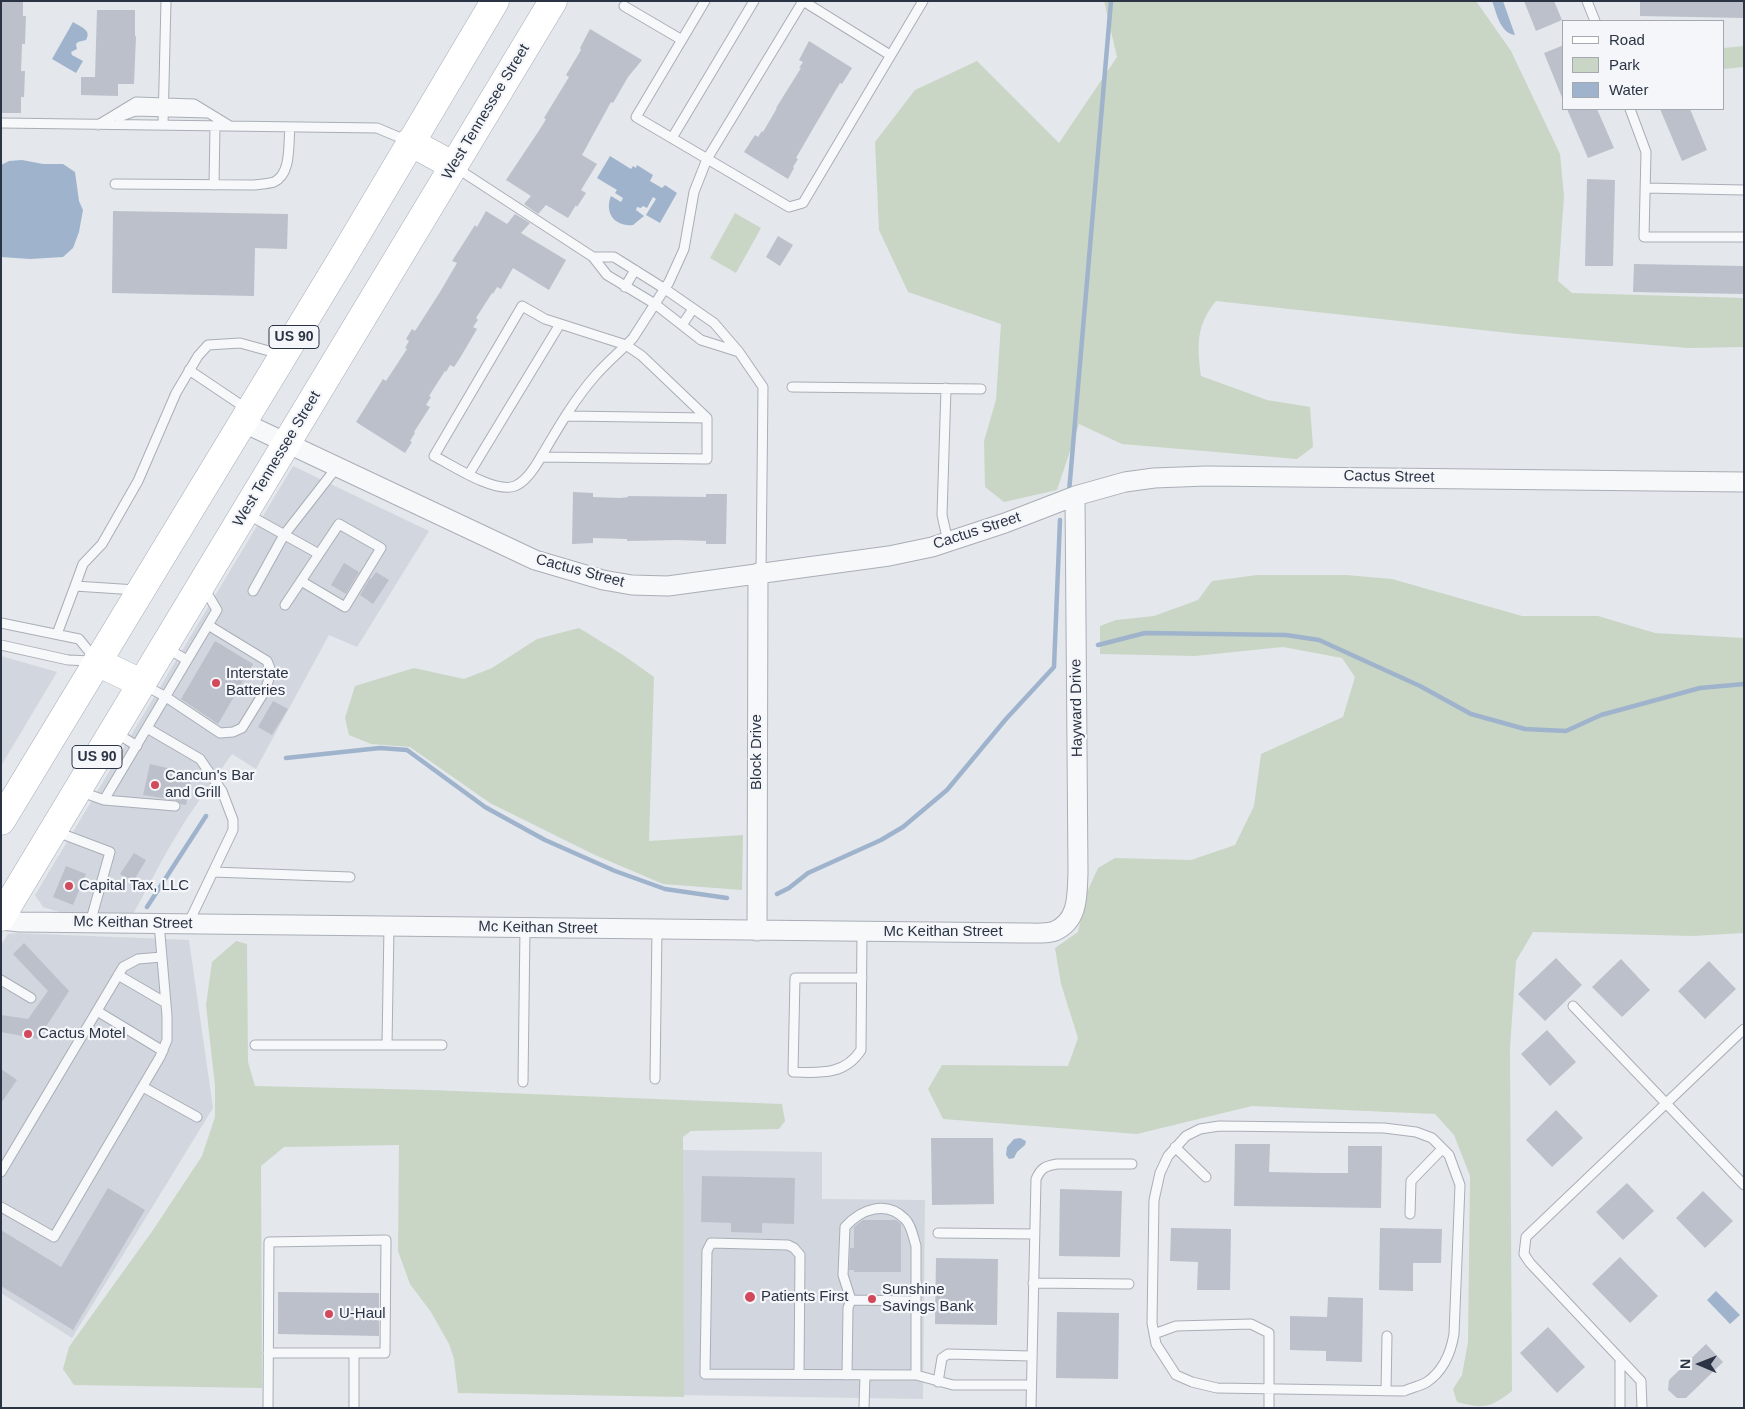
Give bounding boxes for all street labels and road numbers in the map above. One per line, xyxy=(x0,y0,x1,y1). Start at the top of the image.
street label: West Tennessee Street xyxy=(438,41,534,183)
road number: US 90 xyxy=(269,326,319,348)
street label: West Tennessee Street xyxy=(229,388,325,530)
street label: Cactus Street xyxy=(1343,467,1435,487)
street label: Cactus Street xyxy=(931,508,1023,554)
street label: Cactus Street xyxy=(534,551,626,591)
street label: Hayward Drive xyxy=(1067,659,1087,757)
street label: Block Drive xyxy=(748,714,766,790)
road number: US 90 xyxy=(72,746,122,769)
street label: Mc Keithan Street xyxy=(73,913,193,933)
street label: Mc Keithan Street xyxy=(478,918,598,938)
street label: Mc Keithan Street xyxy=(883,923,1003,941)

